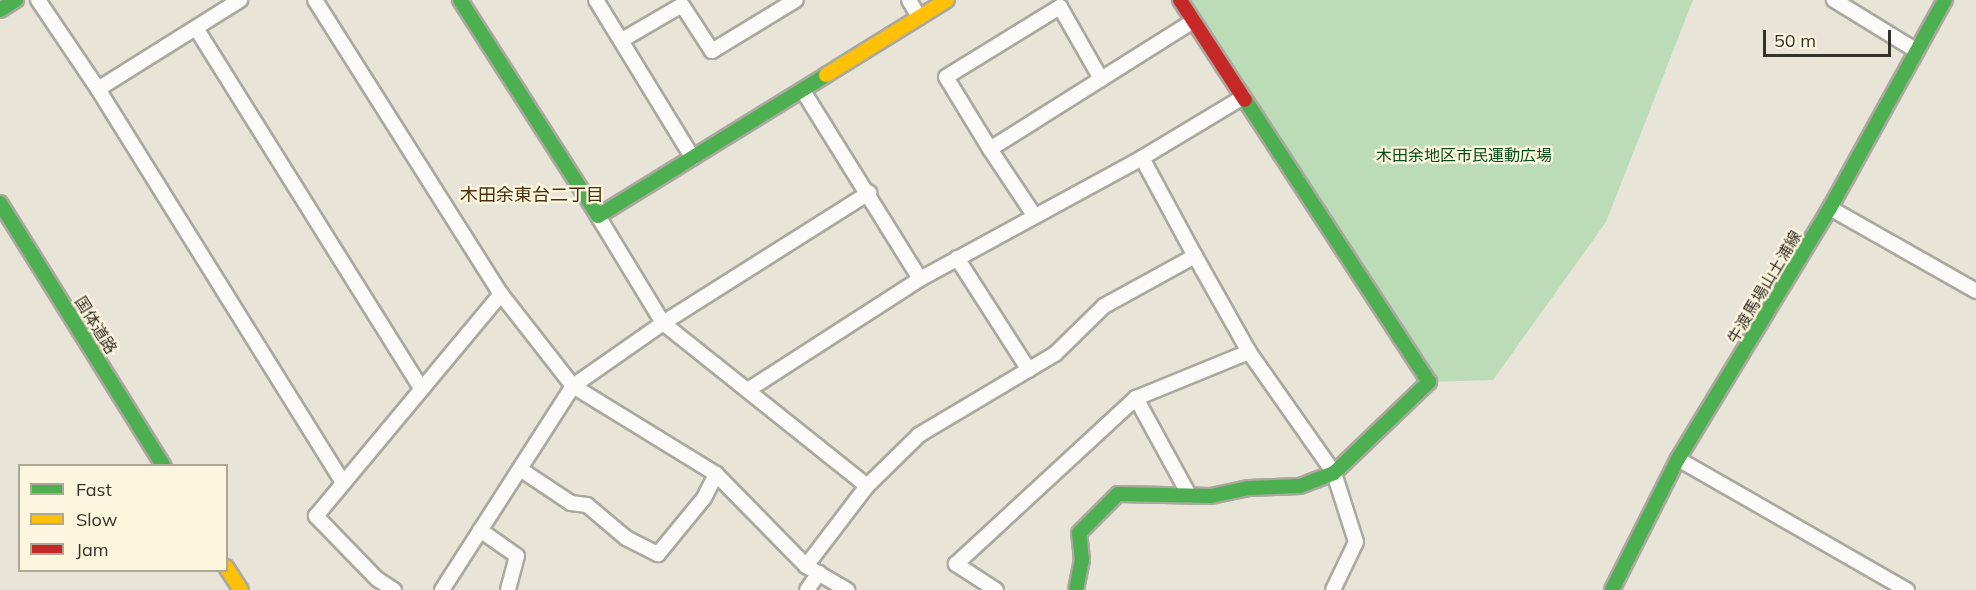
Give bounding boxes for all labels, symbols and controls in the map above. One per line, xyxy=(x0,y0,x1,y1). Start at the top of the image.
scale bar xyxy=(1766,18,1894,56)
text: 50 m xyxy=(1774,29,1816,52)
park label: 木田余地区市民運動広場 xyxy=(1376,145,1552,165)
district label: 木田余東台二丁目 xyxy=(460,184,604,206)
street label: 牛渡馬場山土浦線 xyxy=(1723,227,1805,347)
street label: 国体道路 xyxy=(71,293,121,357)
legend xyxy=(18,464,228,572)
text: Fast xyxy=(76,478,112,501)
text: Slow xyxy=(76,508,117,531)
text: Jam xyxy=(76,538,109,561)

